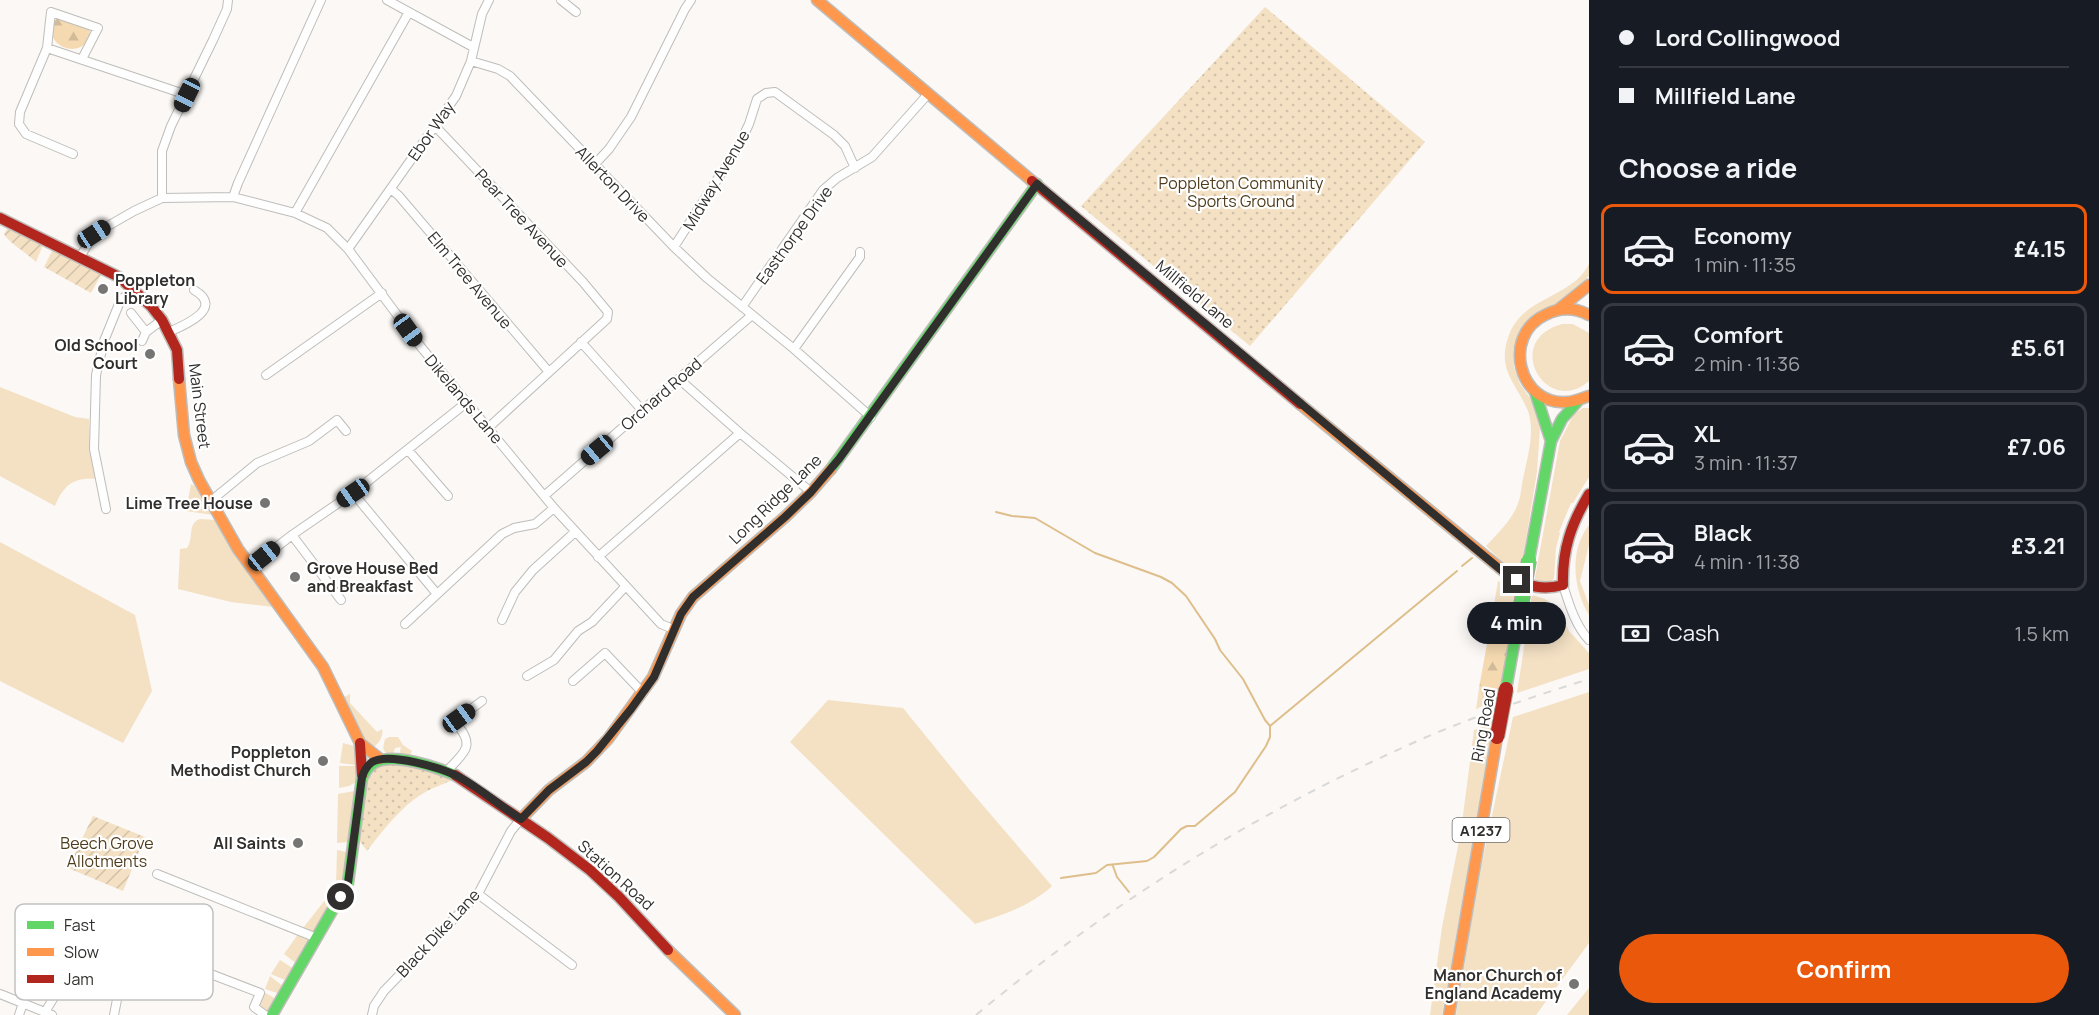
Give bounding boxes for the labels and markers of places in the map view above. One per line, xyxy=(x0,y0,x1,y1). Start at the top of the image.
place label: Poppleton Library xyxy=(115,269,195,309)
marker: Poppleton Library xyxy=(96,282,110,296)
place label: Old School Court xyxy=(54,334,138,374)
marker: Old School Court xyxy=(143,347,157,361)
place label: Lime Tree House xyxy=(126,492,253,514)
marker: Lime Tree House xyxy=(258,496,272,510)
place label: Grove House Bed and Breakfast xyxy=(307,557,438,597)
marker: Grove House Bed and Breakfast xyxy=(288,570,302,584)
place label: Poppleton Methodist Church xyxy=(170,741,311,781)
marker: Poppleton Methodist Church xyxy=(316,754,330,768)
place label: All Saints xyxy=(213,832,286,854)
marker: All Saints xyxy=(291,836,305,850)
place label: Manor Church of England Academy xyxy=(1425,964,1562,1004)
marker: Manor Church of England Academy xyxy=(1567,977,1581,991)

